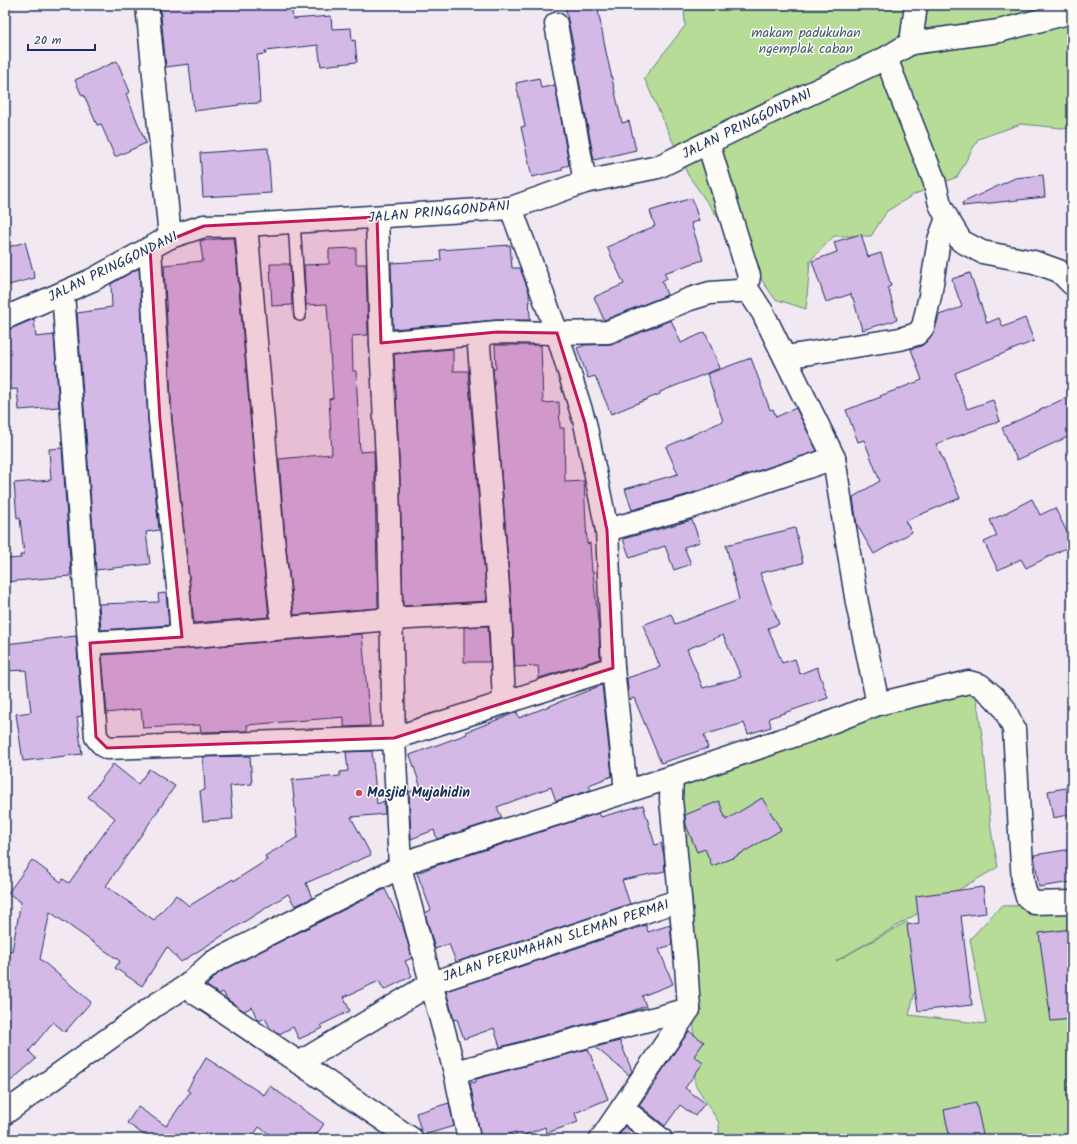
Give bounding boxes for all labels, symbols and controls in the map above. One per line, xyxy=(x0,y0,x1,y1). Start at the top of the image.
park label: makam padukuhan ngemplak caban xyxy=(751,22,861,60)
scale bar xyxy=(28,26,95,52)
text: 20 m xyxy=(34,31,62,50)
street label: JALAN PRINGGONDANI xyxy=(678,83,816,165)
street label: JALAN PRINGGONDANI xyxy=(367,195,511,229)
street label: JALAN PRINGGONDANI xyxy=(44,226,182,308)
place label: Masjid Mujahidin xyxy=(367,782,470,804)
marker: Masjid Mujahidin xyxy=(354,788,364,798)
street label: JALAN PERUMAHAN SLEMAN PERMAI xyxy=(440,894,672,988)

